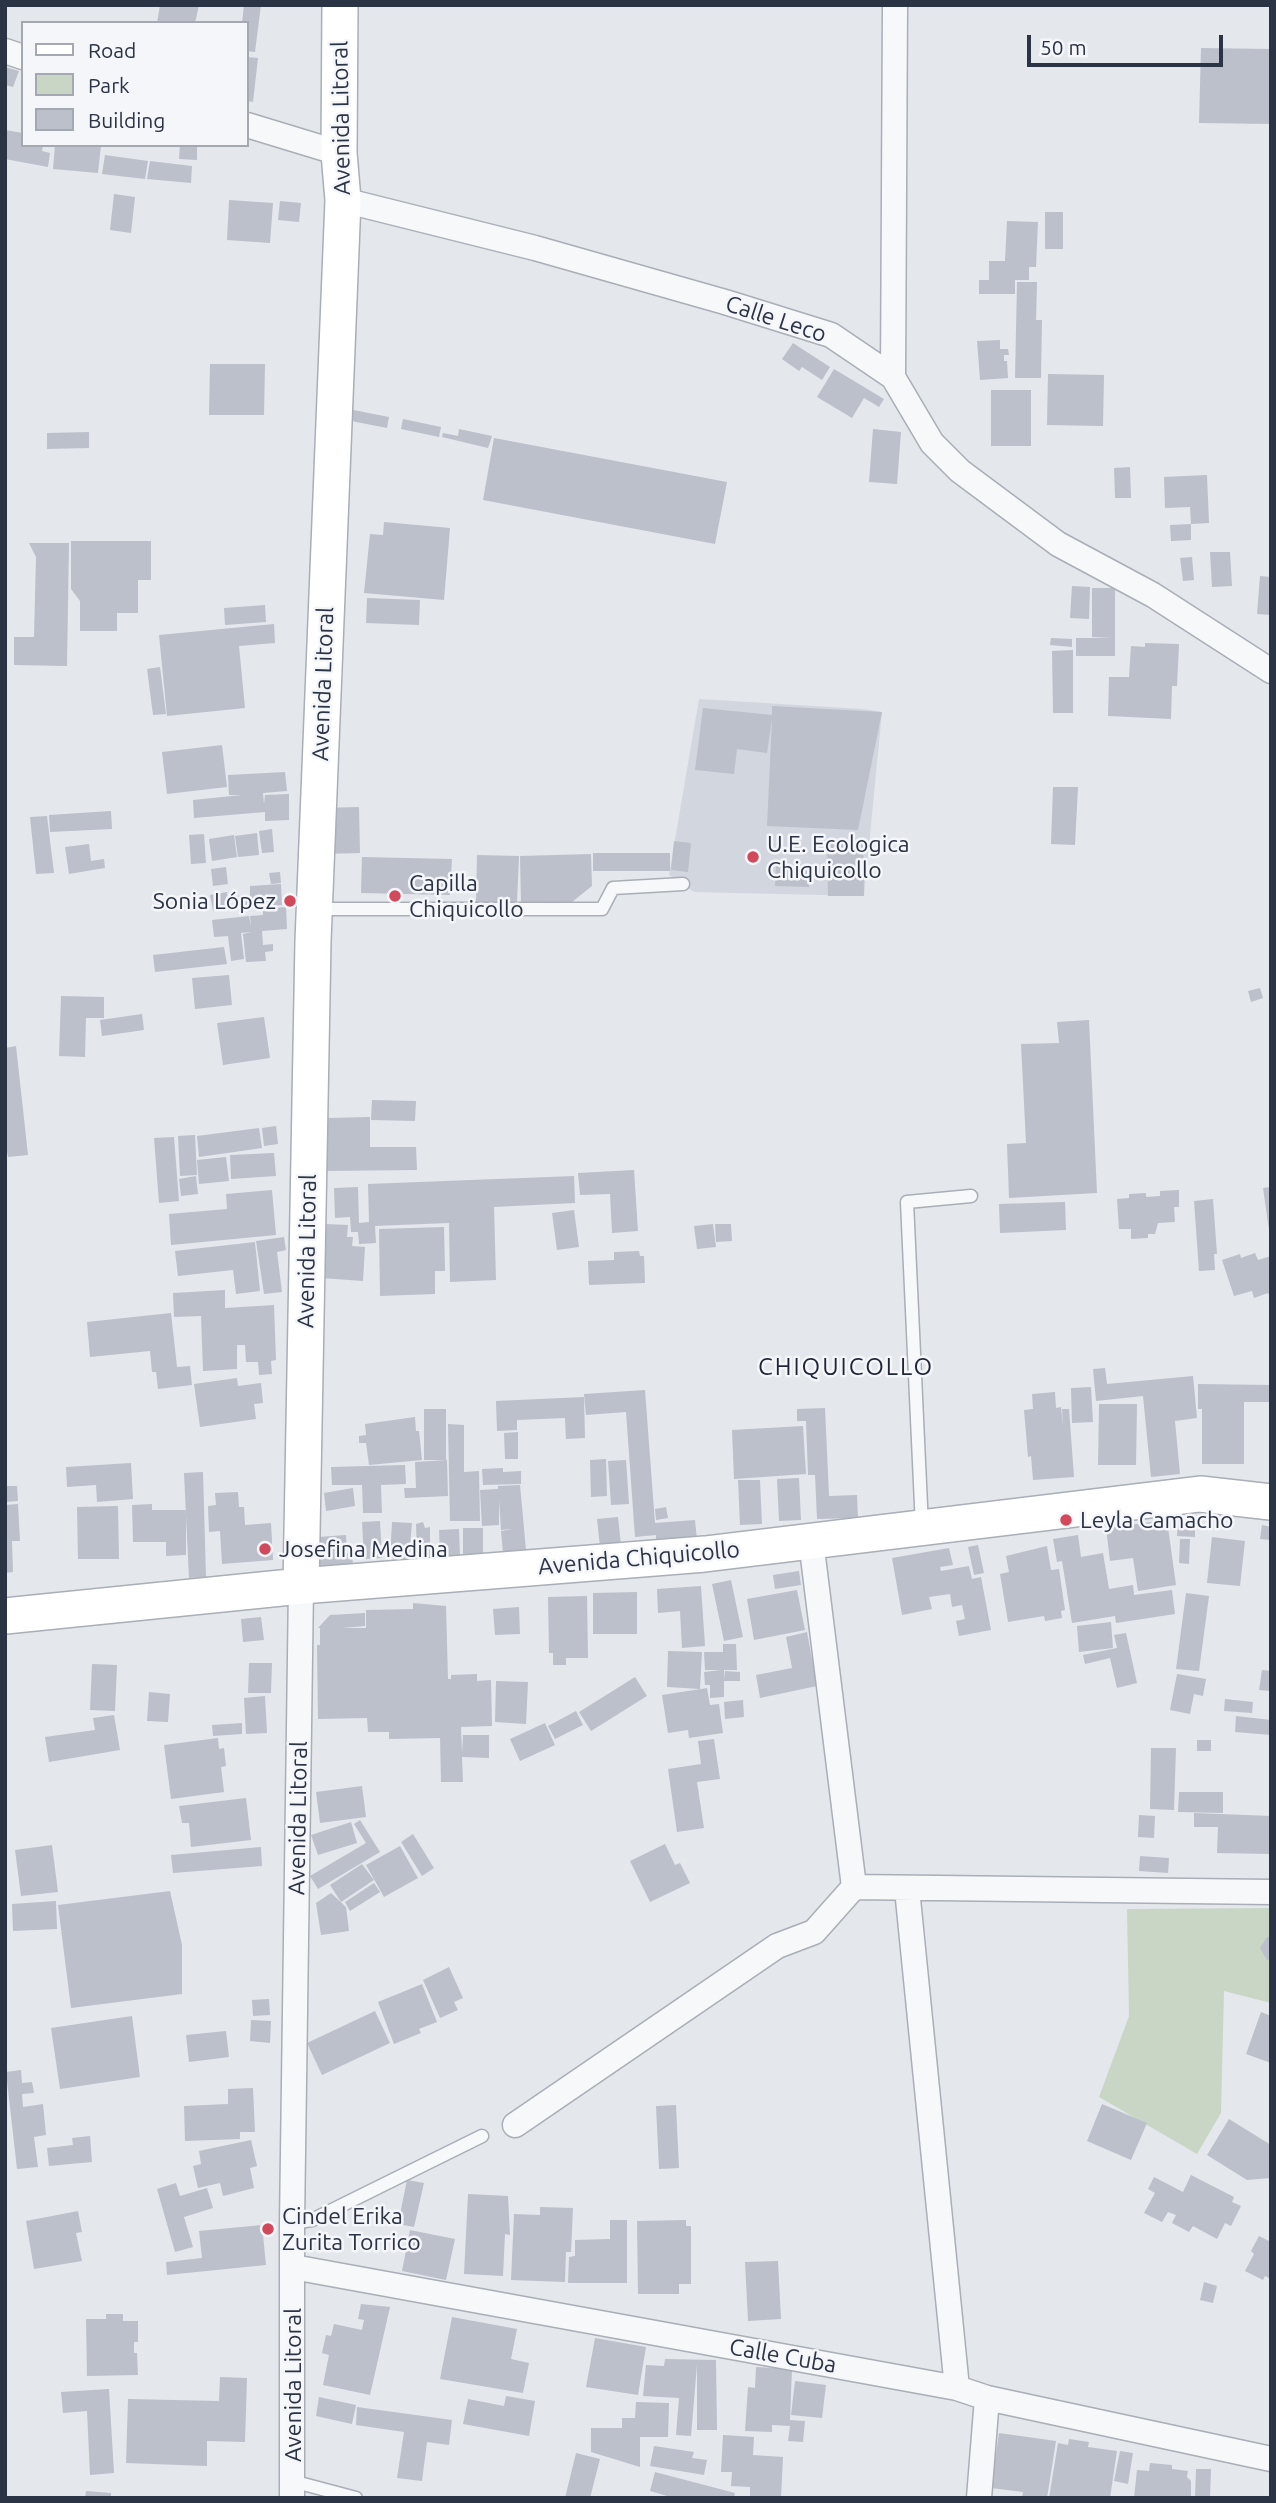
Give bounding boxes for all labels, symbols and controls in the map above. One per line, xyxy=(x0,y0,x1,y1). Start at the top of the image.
legend xyxy=(21,21,248,147)
scale bar xyxy=(1031,21,1227,65)
text: 50 m xyxy=(1040,35,1087,59)
text: Road xyxy=(88,38,136,62)
street label: Avenida Litoral xyxy=(326,41,356,195)
text: Park xyxy=(88,73,130,97)
text: Building xyxy=(88,108,165,132)
street label: Calle Leco xyxy=(722,290,830,348)
street label: Avenida Litoral xyxy=(307,607,339,761)
place label: U.E. Ecologica Chiquicollo xyxy=(767,830,910,884)
marker: U.E. Ecologica Chiquicollo xyxy=(745,849,761,865)
place label: Capilla Chiquicollo xyxy=(409,869,524,923)
place label: Sonia López xyxy=(153,887,276,915)
marker: Capilla Chiquicollo xyxy=(387,888,403,904)
marker: Sonia López xyxy=(282,893,298,909)
street label: Avenida Litoral xyxy=(292,1174,322,1328)
district label: CHIQUICOLLO xyxy=(759,1353,933,1381)
place label: Leyla Camacho xyxy=(1080,1506,1234,1534)
marker: Leyla Camacho xyxy=(1058,1512,1074,1528)
place label: Josefina Medina xyxy=(279,1535,448,1563)
street label: Avenida Chiquicollo xyxy=(537,1535,741,1581)
marker: Josefina Medina xyxy=(257,1541,273,1557)
street label: Avenida Litoral xyxy=(283,1741,313,1895)
place label: Cindel Erika Zurita Torrico xyxy=(282,2202,421,2256)
marker: Cindel Erika Zurita Torrico xyxy=(260,2221,276,2237)
street label: Avenida Litoral xyxy=(279,2308,307,2462)
street label: Calle Cuba xyxy=(727,2333,839,2379)

